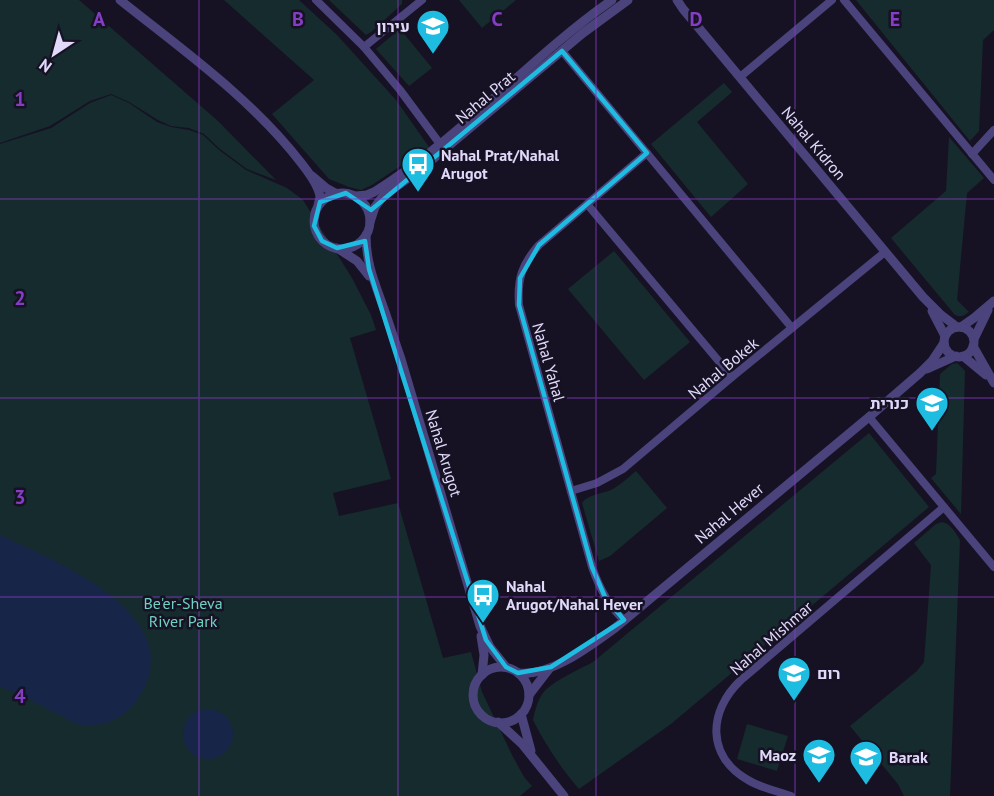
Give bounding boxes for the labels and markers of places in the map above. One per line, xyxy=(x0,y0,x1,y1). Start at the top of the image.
school or university icon: עירון xyxy=(415,8,451,55)
place label: עירון xyxy=(377,16,410,36)
place label: Nahal Prat/Nahal Arugot xyxy=(441,145,559,183)
bus stop icon: Nahal Prat/Nahal Arugot xyxy=(400,146,436,193)
school or university icon: כנרית xyxy=(914,385,950,432)
place label: כנרית xyxy=(870,393,909,413)
place label: Nahal Arugot/Nahal Hever xyxy=(506,576,643,614)
bus stop icon: Nahal Arugot/Nahal Hever xyxy=(465,577,501,624)
school or university icon: רום xyxy=(776,655,812,702)
place label: רום xyxy=(817,663,841,683)
school or university icon: Maoz xyxy=(801,737,837,784)
school or university icon: Barak xyxy=(848,739,884,786)
place label: Maoz xyxy=(759,745,796,765)
place label: Barak xyxy=(889,747,928,767)

